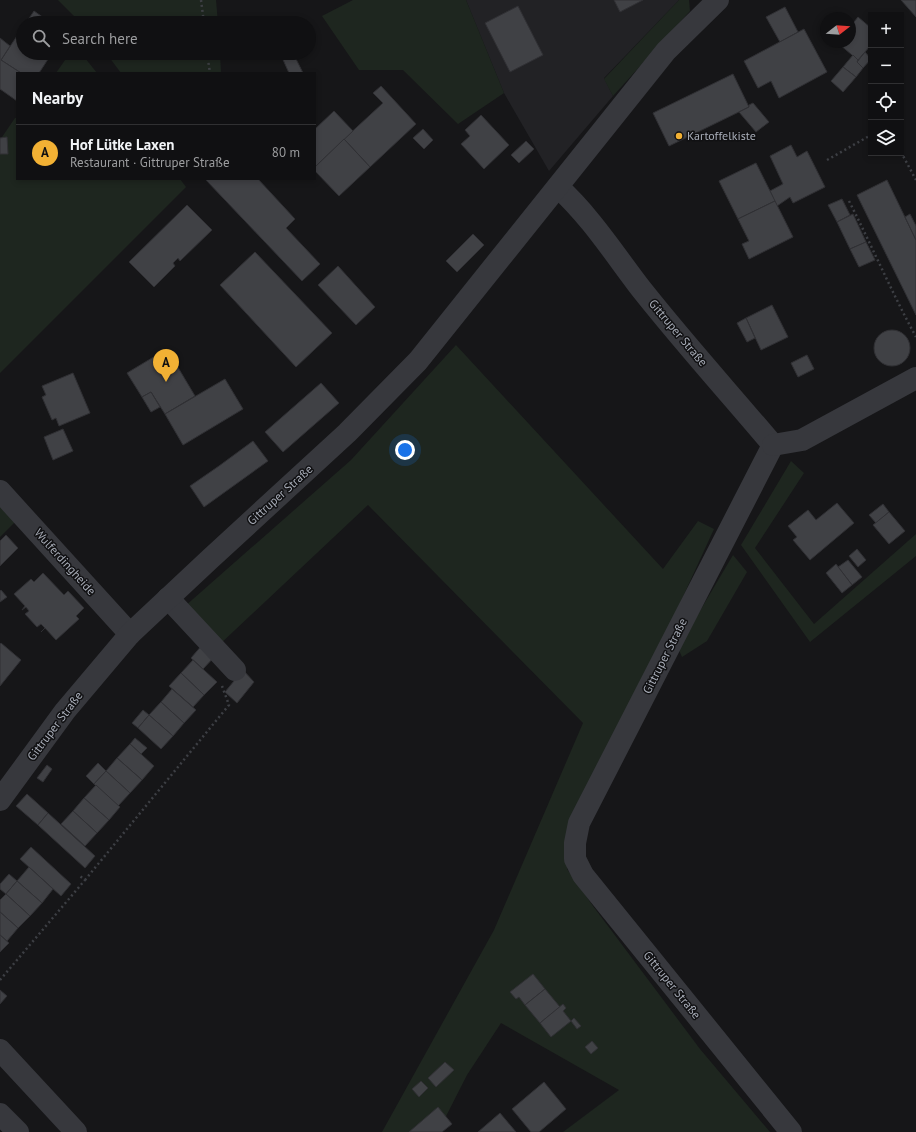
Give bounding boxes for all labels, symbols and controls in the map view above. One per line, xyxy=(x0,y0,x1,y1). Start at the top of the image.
north arrow xyxy=(820,12,856,48)
map controls xyxy=(868,12,904,156)
button: + xyxy=(868,12,904,48)
search box xyxy=(16,16,316,60)
icon: search xyxy=(30,27,52,49)
text: Search here xyxy=(62,29,138,48)
button: − xyxy=(868,48,904,84)
button: locate xyxy=(868,84,904,120)
text: Nearby xyxy=(32,87,83,109)
button: layers xyxy=(868,120,904,156)
place label: Kartoffelkiste xyxy=(687,128,756,143)
marker: Kartoffelkiste xyxy=(674,131,684,141)
text: Hof Lütke Laxen xyxy=(70,135,174,154)
text: A xyxy=(41,144,49,161)
text: 80 m xyxy=(272,144,300,161)
text: Restaurant · Gittruper Straße xyxy=(70,154,230,171)
street label: Gittruper Straße xyxy=(646,296,711,369)
pin: A xyxy=(153,349,179,382)
your location xyxy=(395,440,415,460)
street label: Gittruper Straße xyxy=(244,461,315,528)
street label: Wulferdingheide xyxy=(32,525,99,598)
street label: Gittruper Straße xyxy=(639,615,690,696)
street label: Gittruper Straße xyxy=(24,688,86,763)
street label: Gittruper Straße xyxy=(641,948,704,1022)

